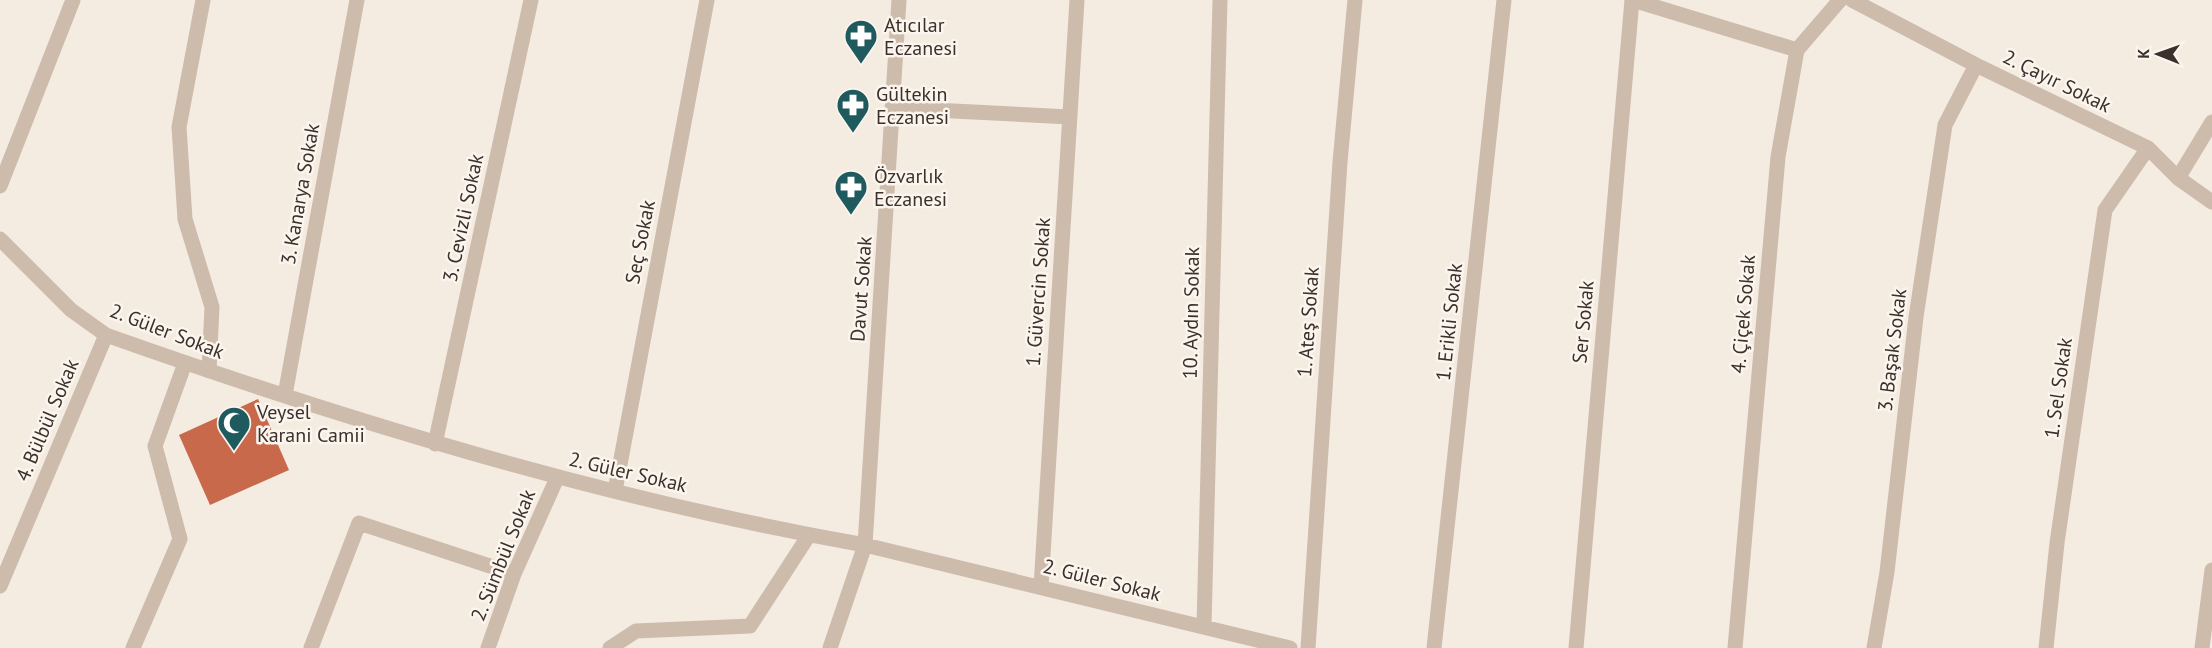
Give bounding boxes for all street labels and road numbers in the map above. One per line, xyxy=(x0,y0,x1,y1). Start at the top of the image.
street label: 2. Çayır Sokak xyxy=(1999,44,2116,119)
street label: 3. Kanarya Sokak xyxy=(275,121,325,267)
street label: 3. Cevizli Sokak xyxy=(437,151,489,284)
street label: Seç Sokak xyxy=(619,197,661,286)
street label: 1. Güvercin Sokak xyxy=(1020,216,1056,367)
street label: Davut Sokak xyxy=(844,235,878,343)
street label: 10. Aydın Sokak xyxy=(1177,246,1205,379)
street label: 4. Çiçek Sokak xyxy=(1725,253,1761,375)
street label: 1. Erikli Sokak xyxy=(1430,261,1468,382)
street label: 1. Ateş Sokak xyxy=(1291,266,1325,378)
street label: Ser Sokak xyxy=(1566,279,1600,365)
street label: 3. Başak Sokak xyxy=(1872,287,1912,413)
street label: 2. Güler Sokak xyxy=(106,297,228,365)
street label: 1. Sel Sokak xyxy=(2038,336,2078,440)
street label: 4. Bülbül Sokak xyxy=(10,355,85,485)
street label: 2. Güler Sokak xyxy=(566,446,690,498)
street label: 2. Sümbül Sokak xyxy=(465,485,541,625)
street label: 2. Güler Sokak xyxy=(1040,553,1164,607)

